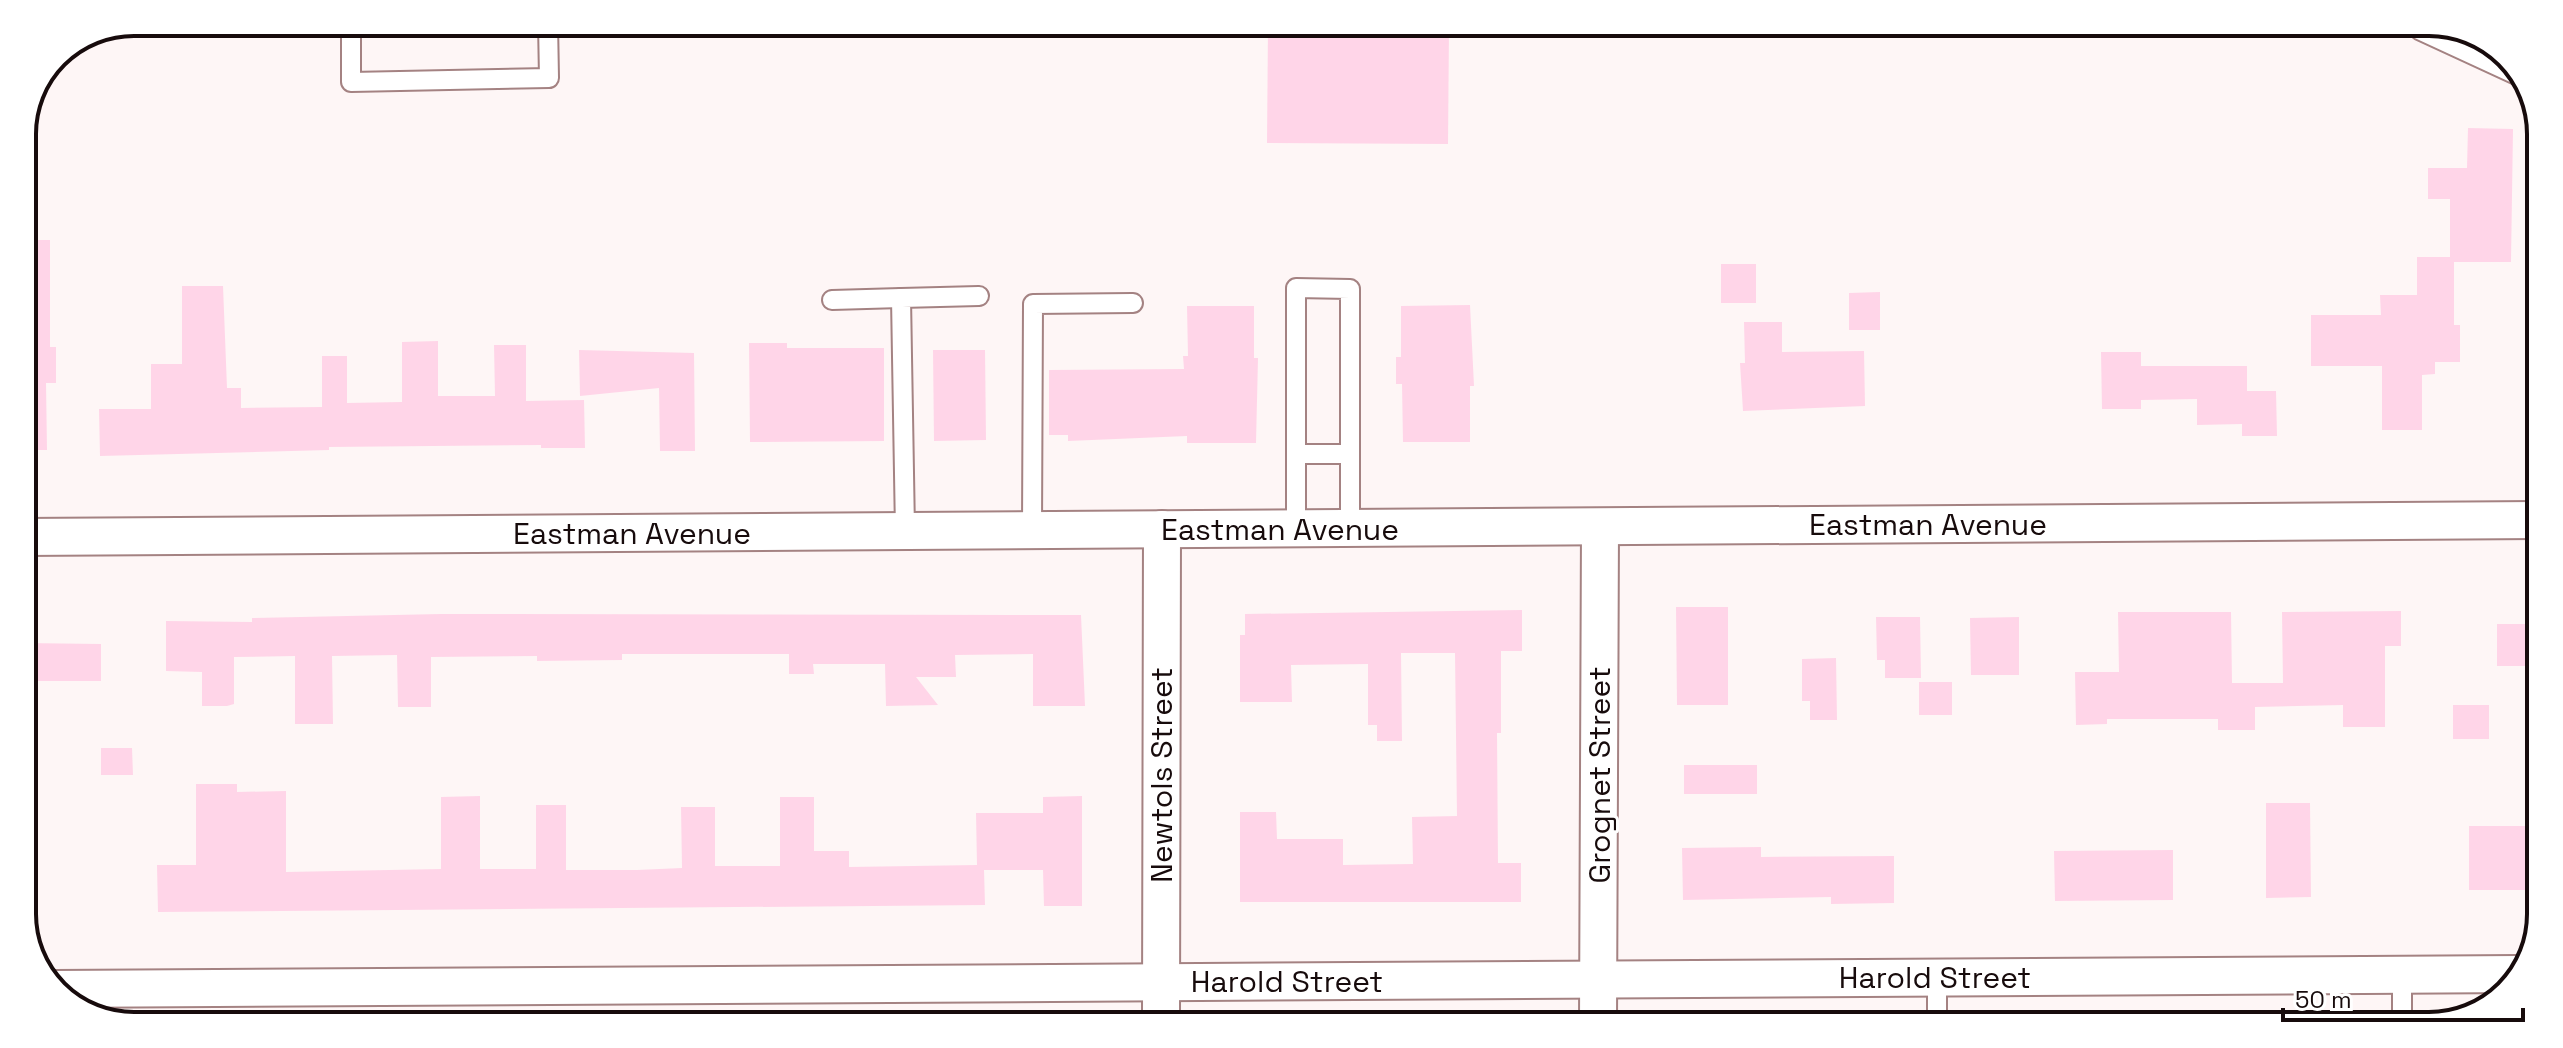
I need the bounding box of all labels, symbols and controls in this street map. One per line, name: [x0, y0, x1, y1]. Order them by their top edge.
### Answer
street label: Eastman Avenue: [1809, 505, 2047, 544]
street label: Eastman Avenue: [1161, 510, 1399, 549]
street label: Eastman Avenue: [513, 514, 751, 553]
street label: Grognet Street: [1580, 666, 1619, 884]
street label: Newtols Street: [1142, 667, 1181, 883]
street label: Harold Street: [1839, 958, 2031, 997]
street label: Harold Street: [1191, 962, 1383, 1001]
scale bar: [2283, 972, 2523, 1022]
text: 50 m: [2295, 984, 2352, 1015]

